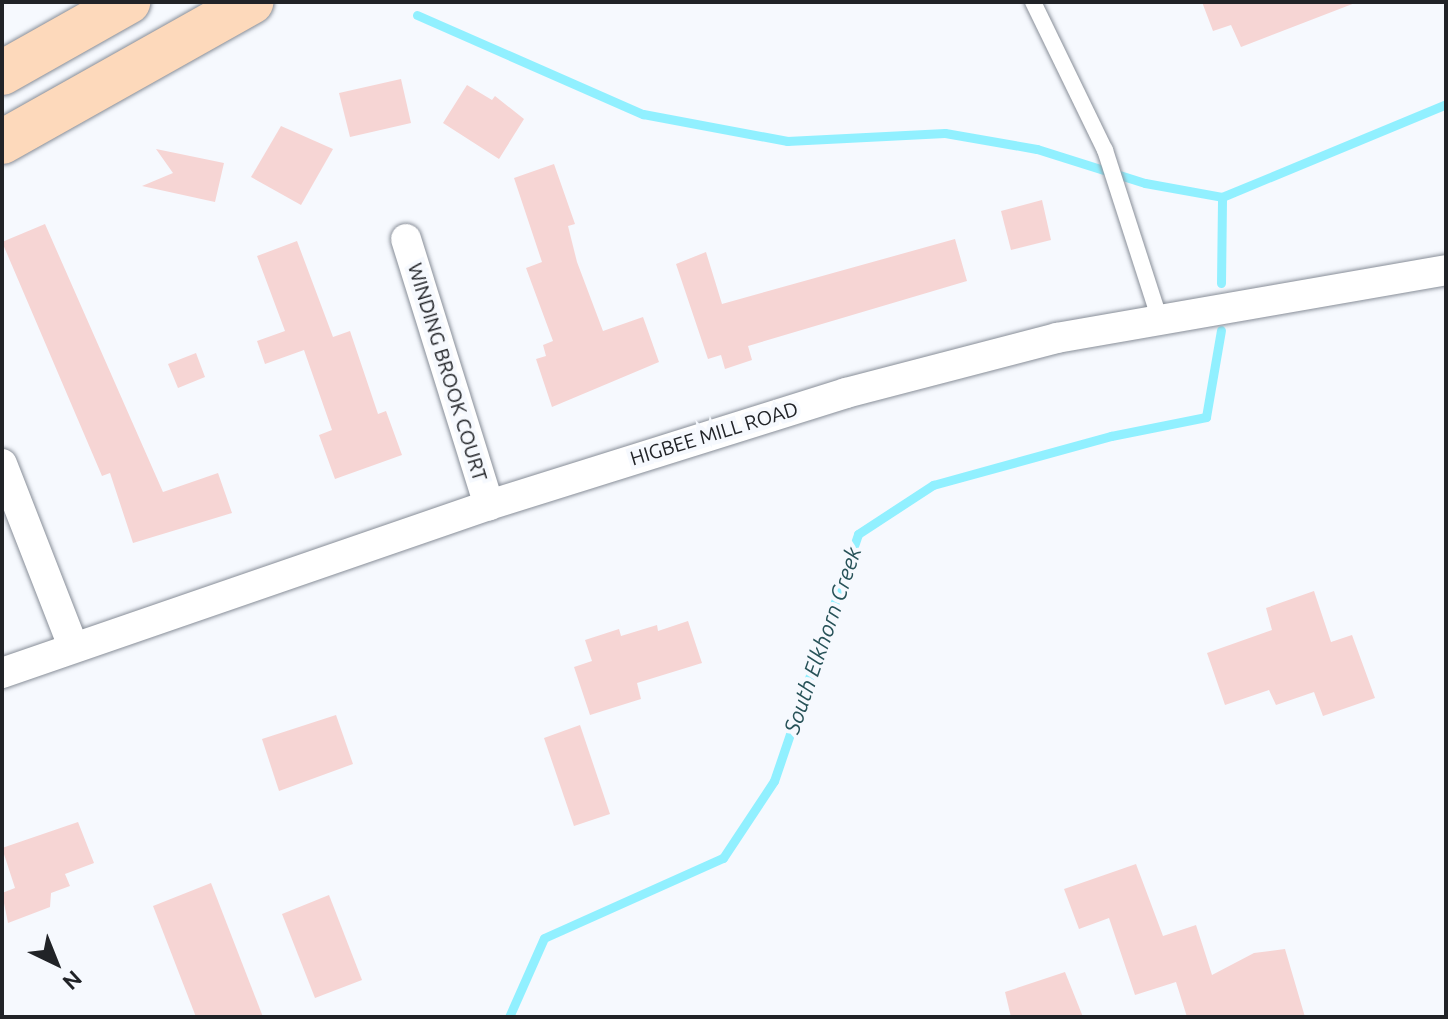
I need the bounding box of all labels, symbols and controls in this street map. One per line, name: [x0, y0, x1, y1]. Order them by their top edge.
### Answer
street label: WINDING BROOK COURT: [403, 260, 493, 484]
street label: HIGBEE MILL ROAD: [627, 396, 801, 470]
water label: South Elkhorn Creek: [778, 543, 866, 737]
north arrow: [16, 923, 96, 1003]
text: N: [58, 966, 87, 996]

